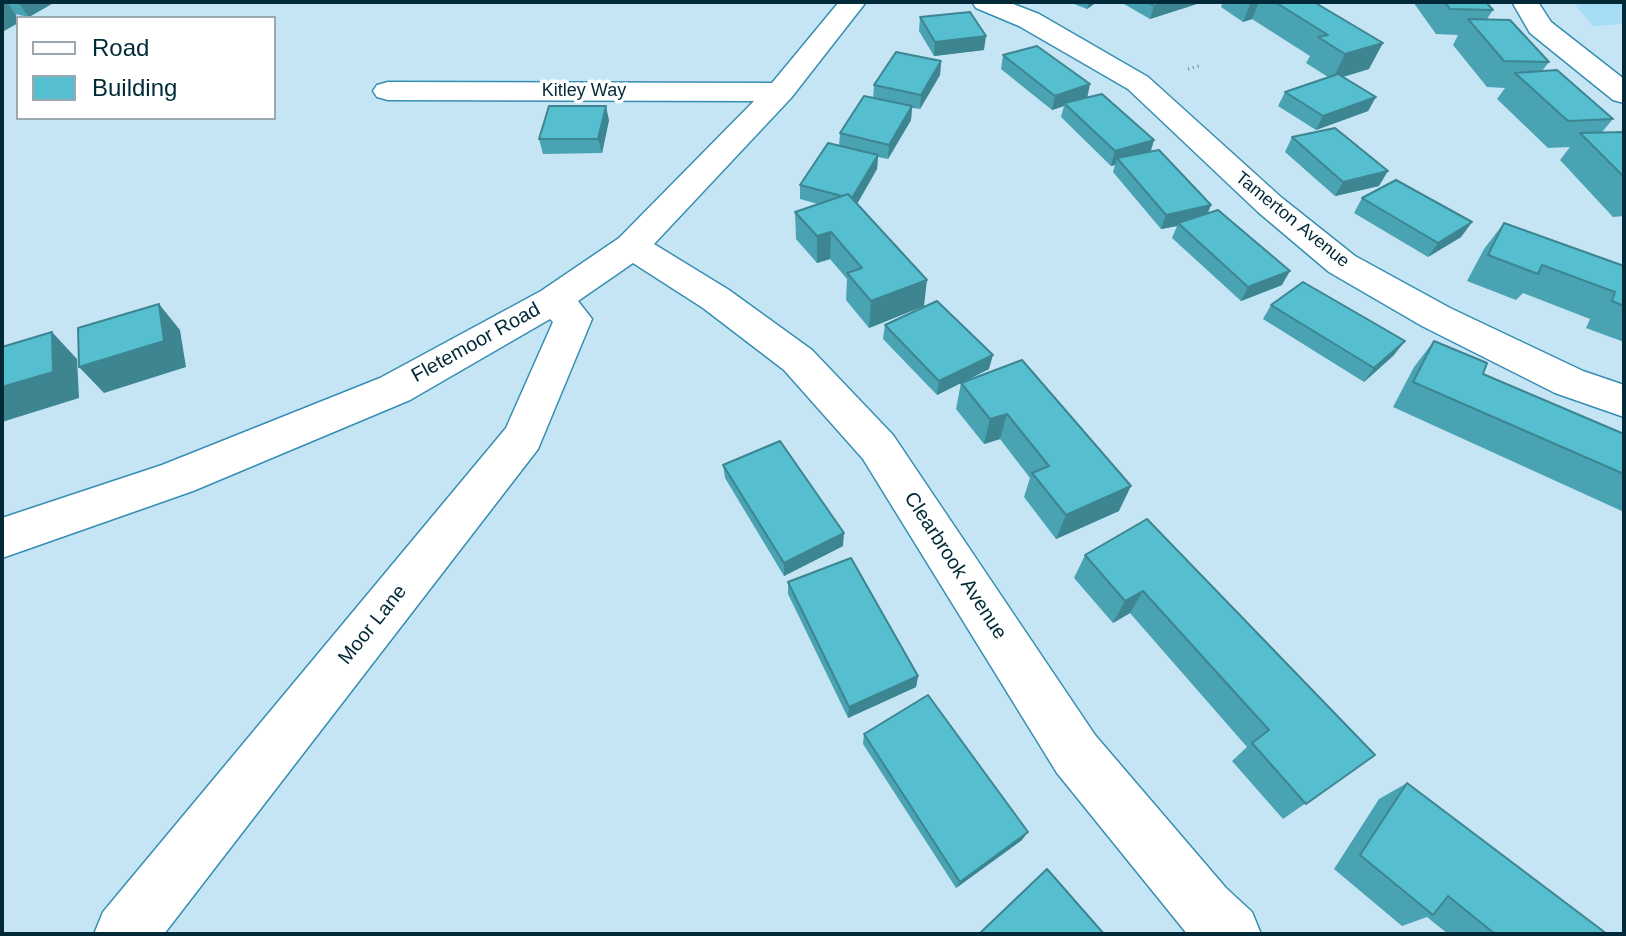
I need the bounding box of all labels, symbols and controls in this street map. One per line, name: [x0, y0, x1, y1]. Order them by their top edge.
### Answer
legend: [16, 16, 276, 120]
text: Road: [92, 34, 149, 61]
text: Building: [92, 74, 177, 101]
street label: Kitley Way: [542, 80, 626, 102]
street label: Tamerton Avenue: [1231, 167, 1353, 273]
street label: Fletemoor Road: [407, 298, 545, 388]
street label: Clearbrook Avenue: [898, 488, 1012, 644]
street label: Moor Lane: [334, 580, 412, 670]

